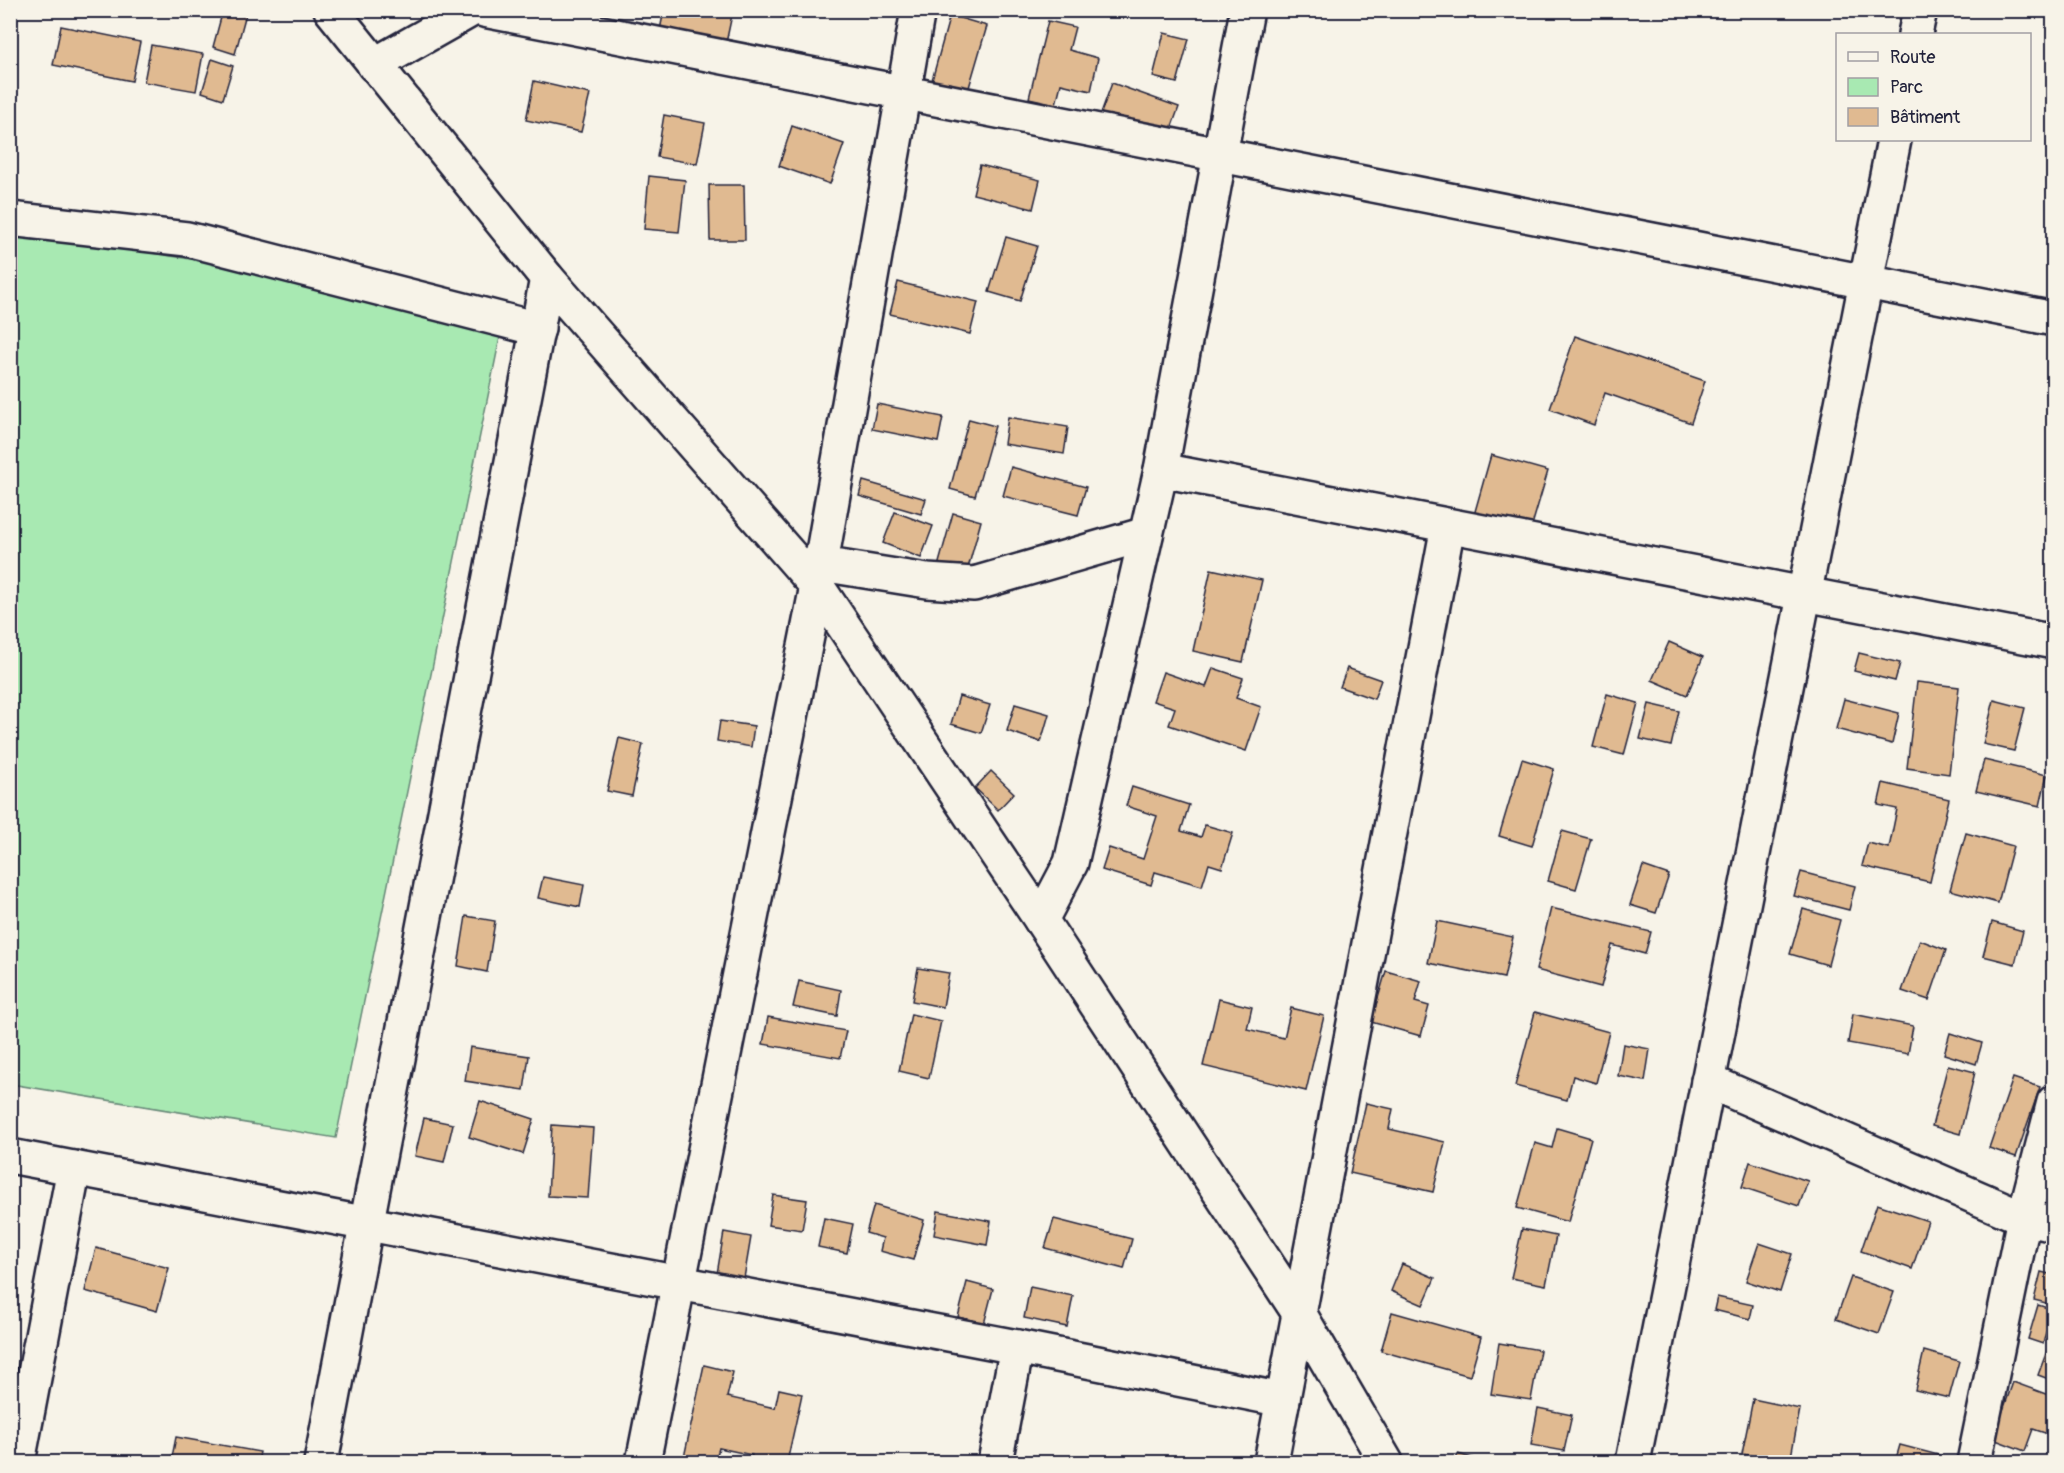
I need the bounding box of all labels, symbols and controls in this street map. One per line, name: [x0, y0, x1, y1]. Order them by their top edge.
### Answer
legend: [1836, 33, 2031, 141]
text: Route: [1890, 46, 1935, 69]
text: Parc: [1890, 76, 1923, 99]
text: Bâtiment: [1890, 106, 1961, 129]

